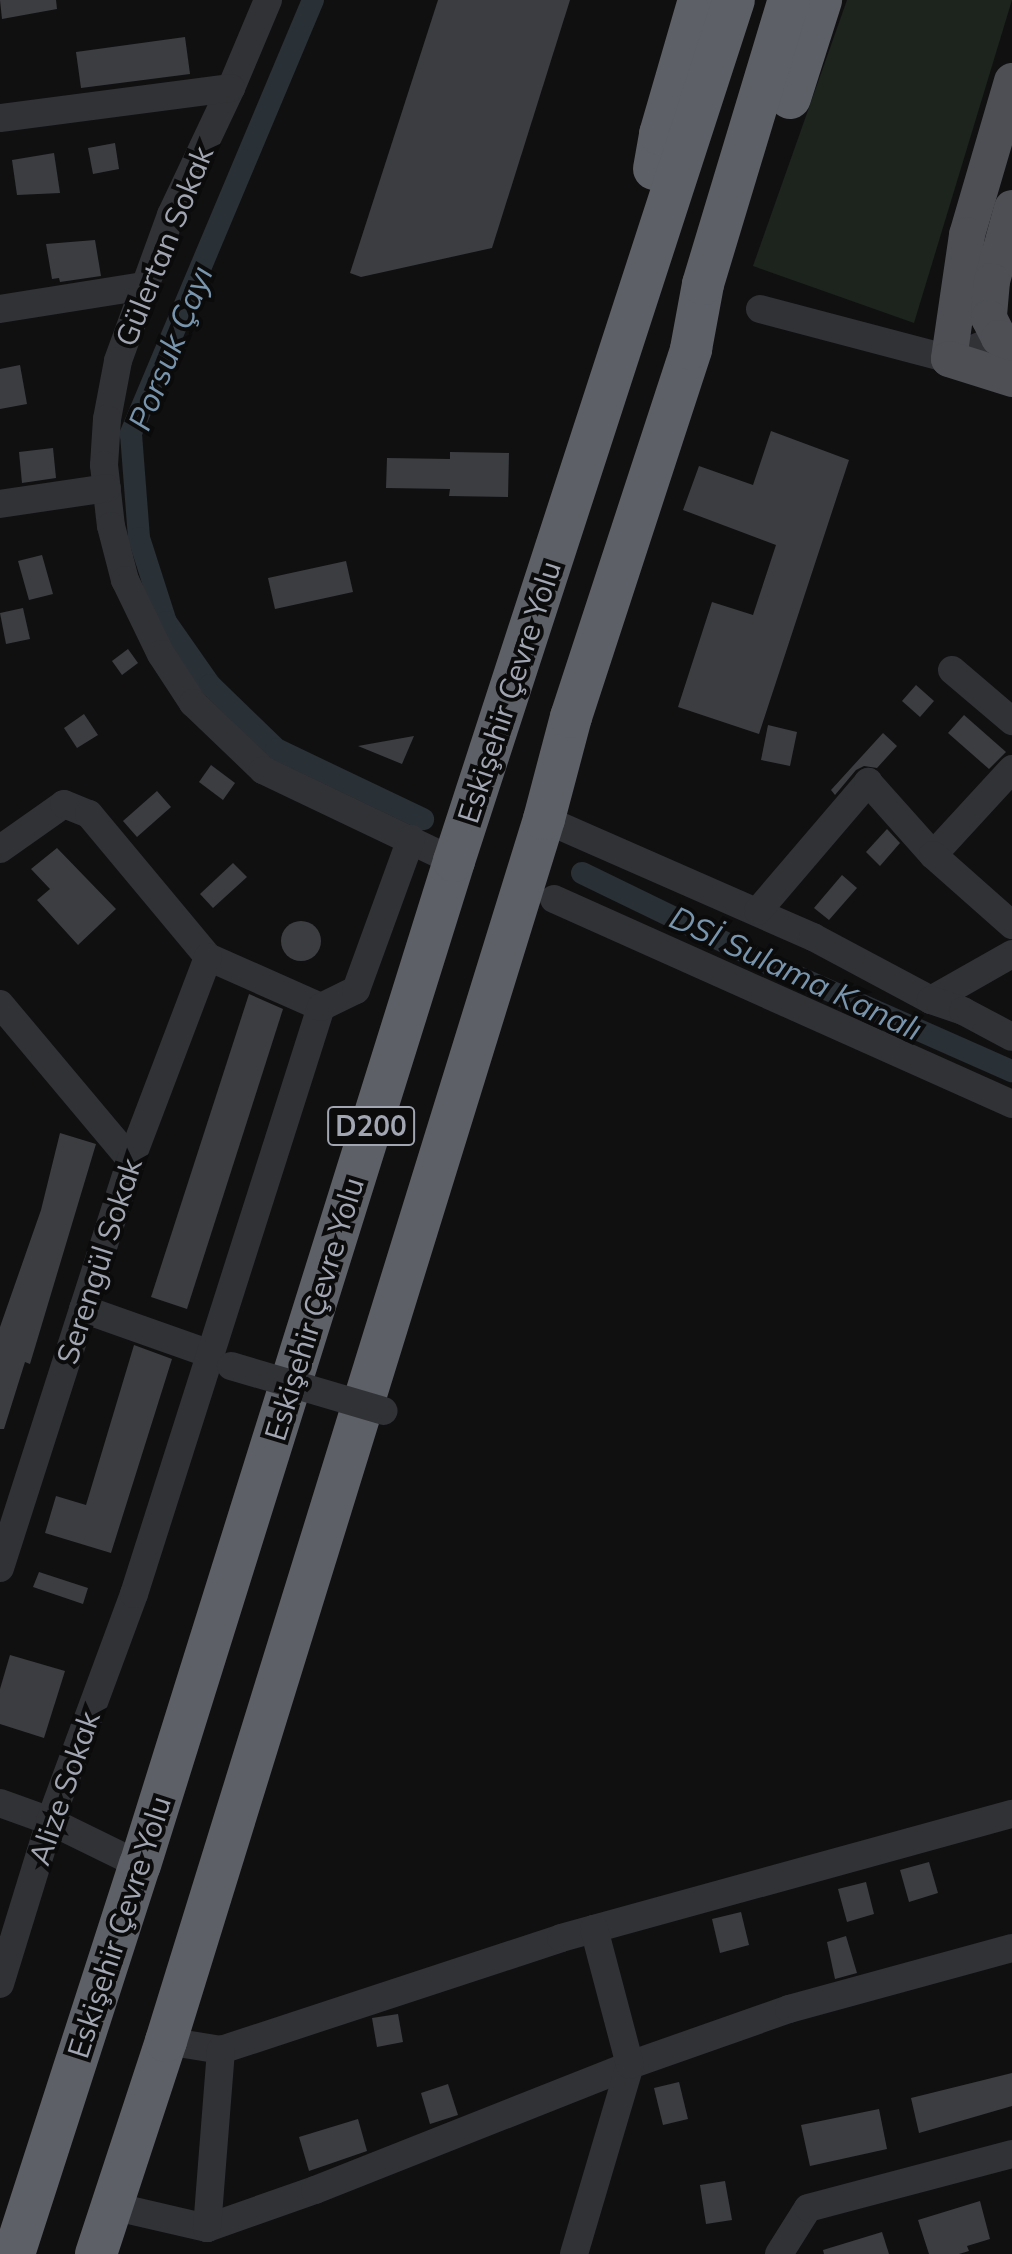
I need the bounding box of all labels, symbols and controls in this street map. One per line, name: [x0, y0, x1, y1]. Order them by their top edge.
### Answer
street label: Gülertan Sokak: [107, 141, 221, 351]
water label: Porsuk Çayı: [120, 260, 220, 436]
street label: Eskişehir Çevre Yolu: [450, 556, 568, 828]
water label: DSİ Sulama Kanalı: [664, 898, 928, 1048]
road number: D200: [327, 1102, 415, 1150]
street label: Serengül Sokak: [49, 1153, 149, 1369]
street label: Eskişehir Çevre Yolu: [257, 1173, 371, 1445]
street label: Alize Sokak: [21, 1706, 107, 1870]
street label: Eskişehir Çevre Yolu: [60, 1791, 178, 2063]

